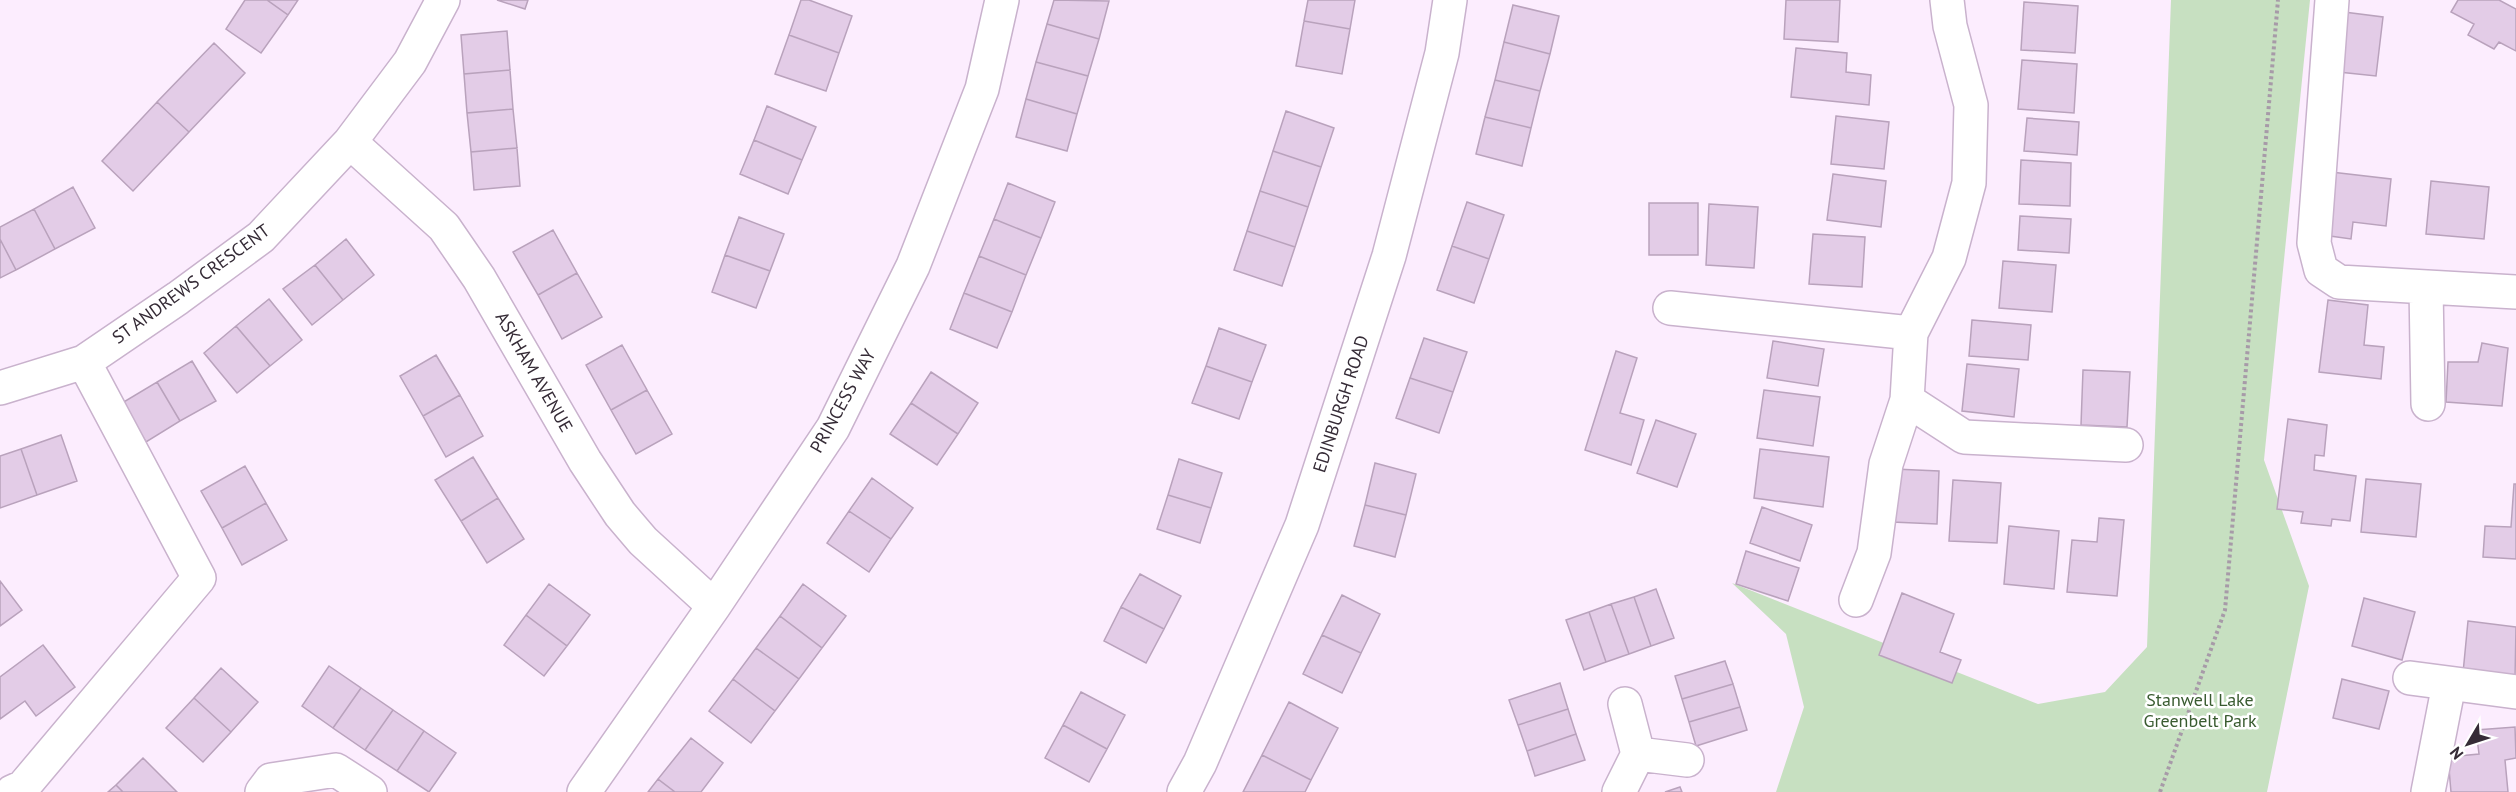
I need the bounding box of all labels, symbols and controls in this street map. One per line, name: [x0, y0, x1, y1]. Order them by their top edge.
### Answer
street label: ST ANDREWS CRESCENT: [107, 219, 274, 349]
street label: ASKHAM AVENUE: [491, 307, 578, 436]
street label: EDINBURGH ROAD: [1308, 332, 1374, 475]
street label: PRINCESS WAY: [805, 345, 881, 457]
park label: Stanwell Lake Greenbelt Park: [2143, 688, 2257, 732]
north arrow: [2438, 714, 2498, 774]
text: N: [2445, 743, 2467, 764]

